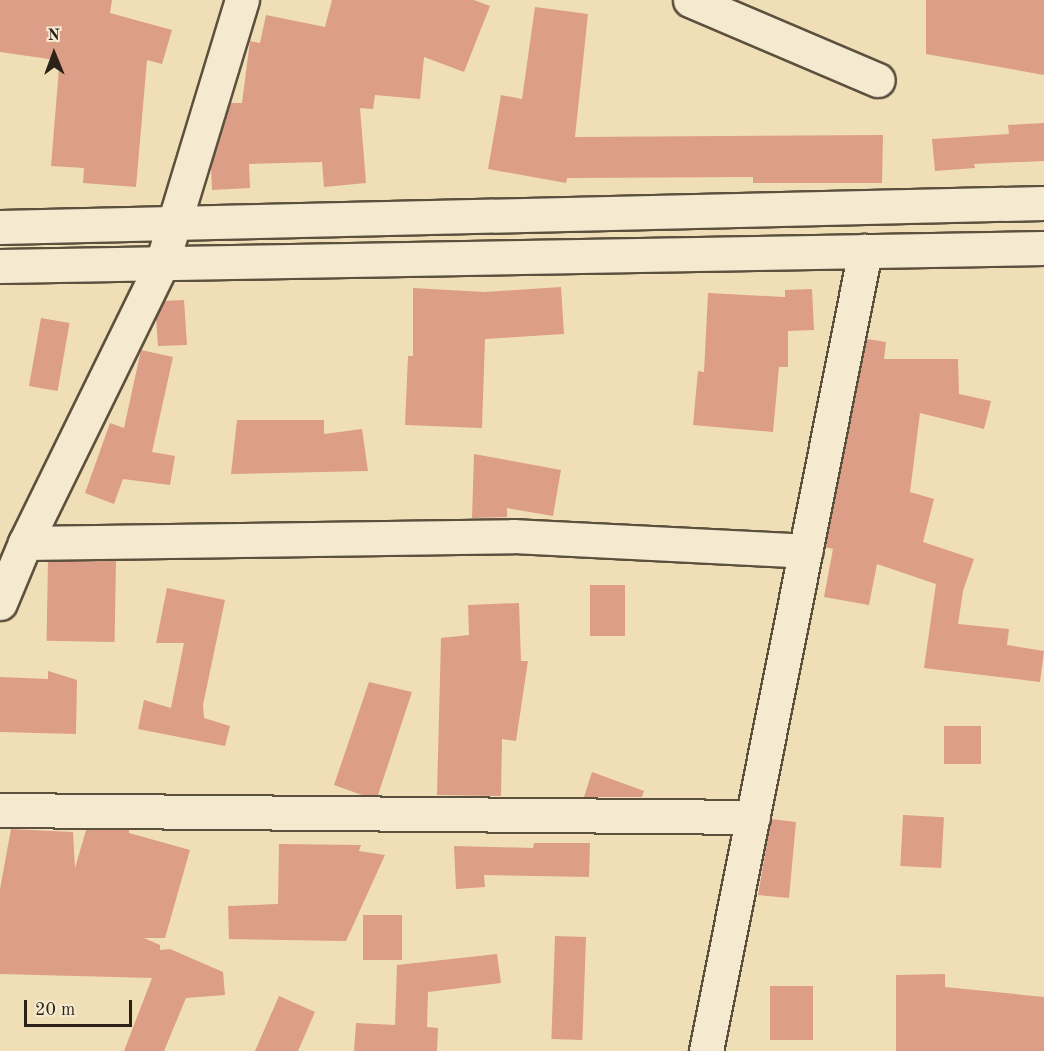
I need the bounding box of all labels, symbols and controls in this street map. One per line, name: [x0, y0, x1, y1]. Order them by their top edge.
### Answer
north arrow: [24, 24, 84, 84]
text: N: [47, 28, 60, 44]
scale bar: [27, 988, 135, 1026]
text: 20 m: [35, 1001, 75, 1019]

